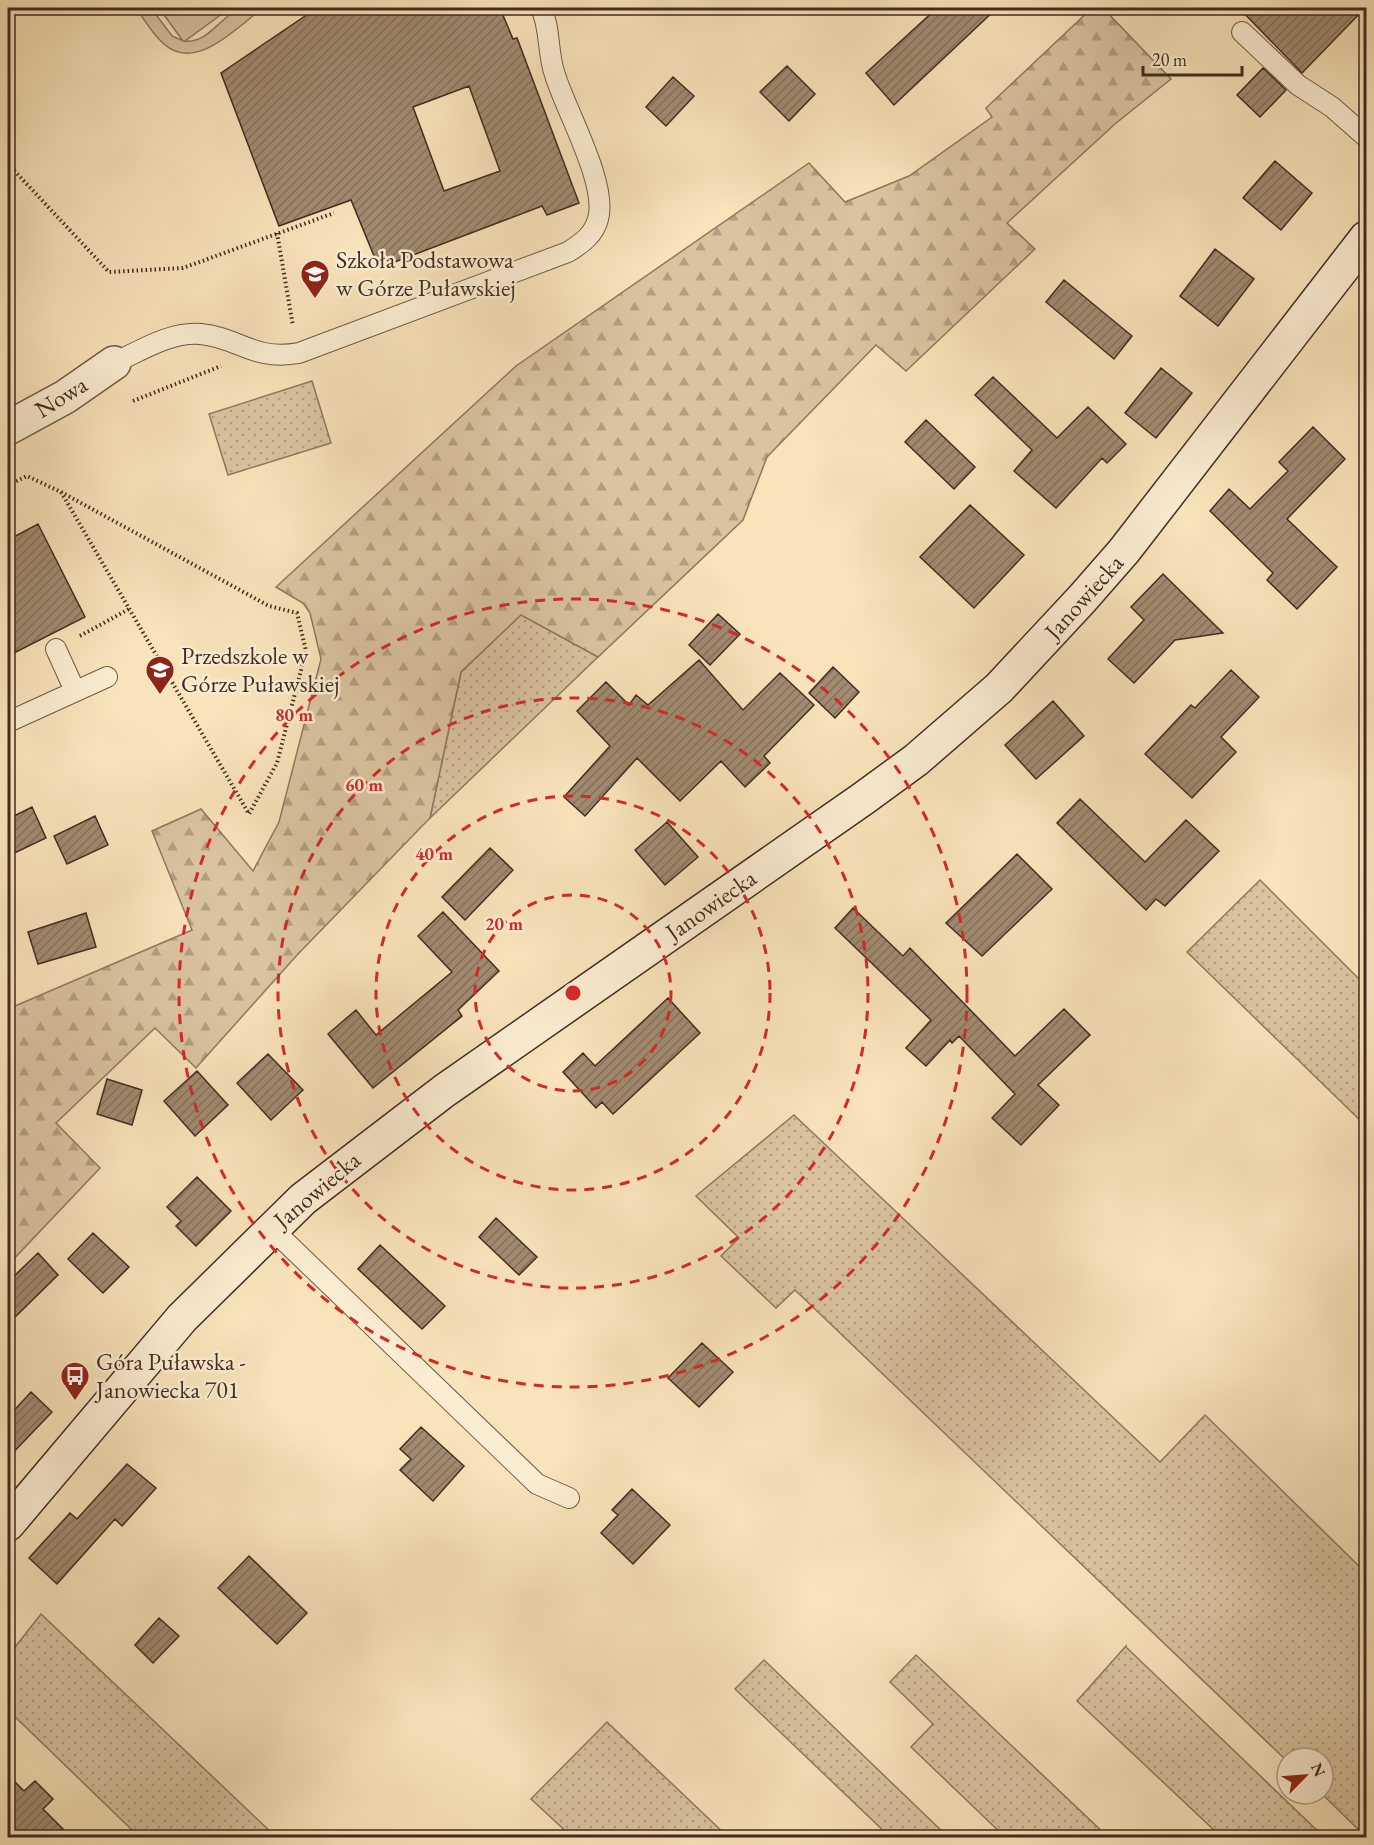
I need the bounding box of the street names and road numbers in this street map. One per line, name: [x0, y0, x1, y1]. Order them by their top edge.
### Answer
street label: Nowa: [29, 368, 93, 425]
street label: Janowiecka: [1036, 547, 1130, 647]
street label: Janowiecka: [658, 862, 763, 948]
street label: Janowiecka: [265, 1144, 367, 1236]

